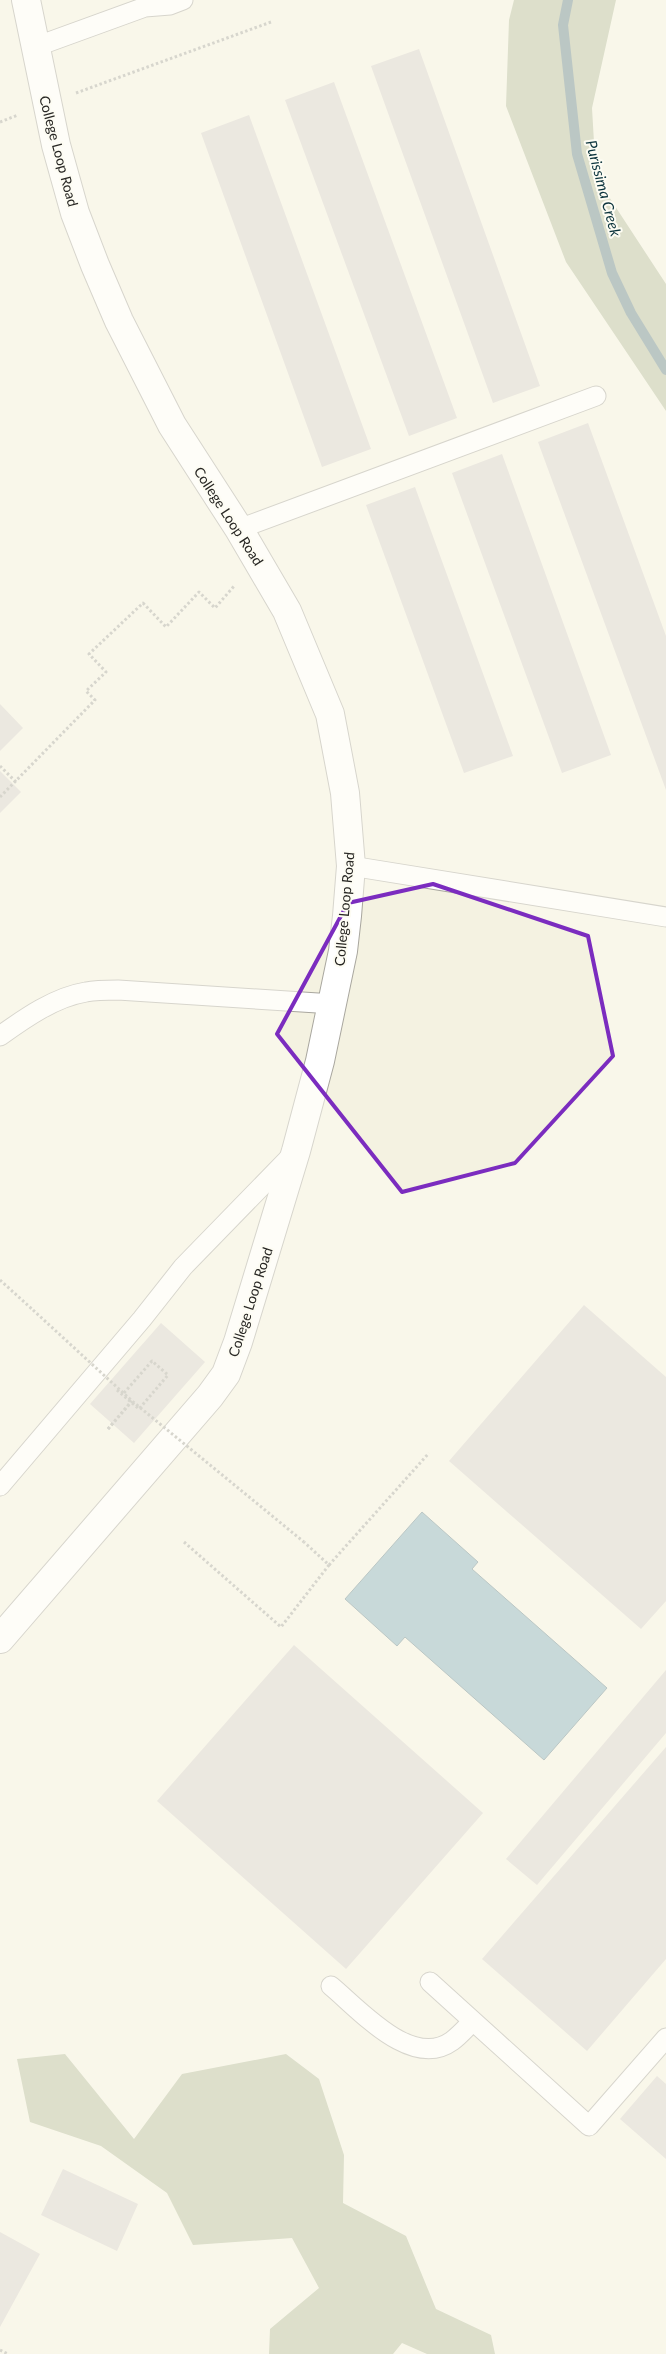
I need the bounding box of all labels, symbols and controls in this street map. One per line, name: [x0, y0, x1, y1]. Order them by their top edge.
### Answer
street label: College Loop Road: [36, 94, 82, 208]
water label: Purissima Creek: [583, 138, 626, 239]
street label: College Loop Road: [191, 463, 267, 569]
street label: College Loop Road: [331, 851, 357, 967]
street label: College Loop Road: [224, 1245, 276, 1359]

